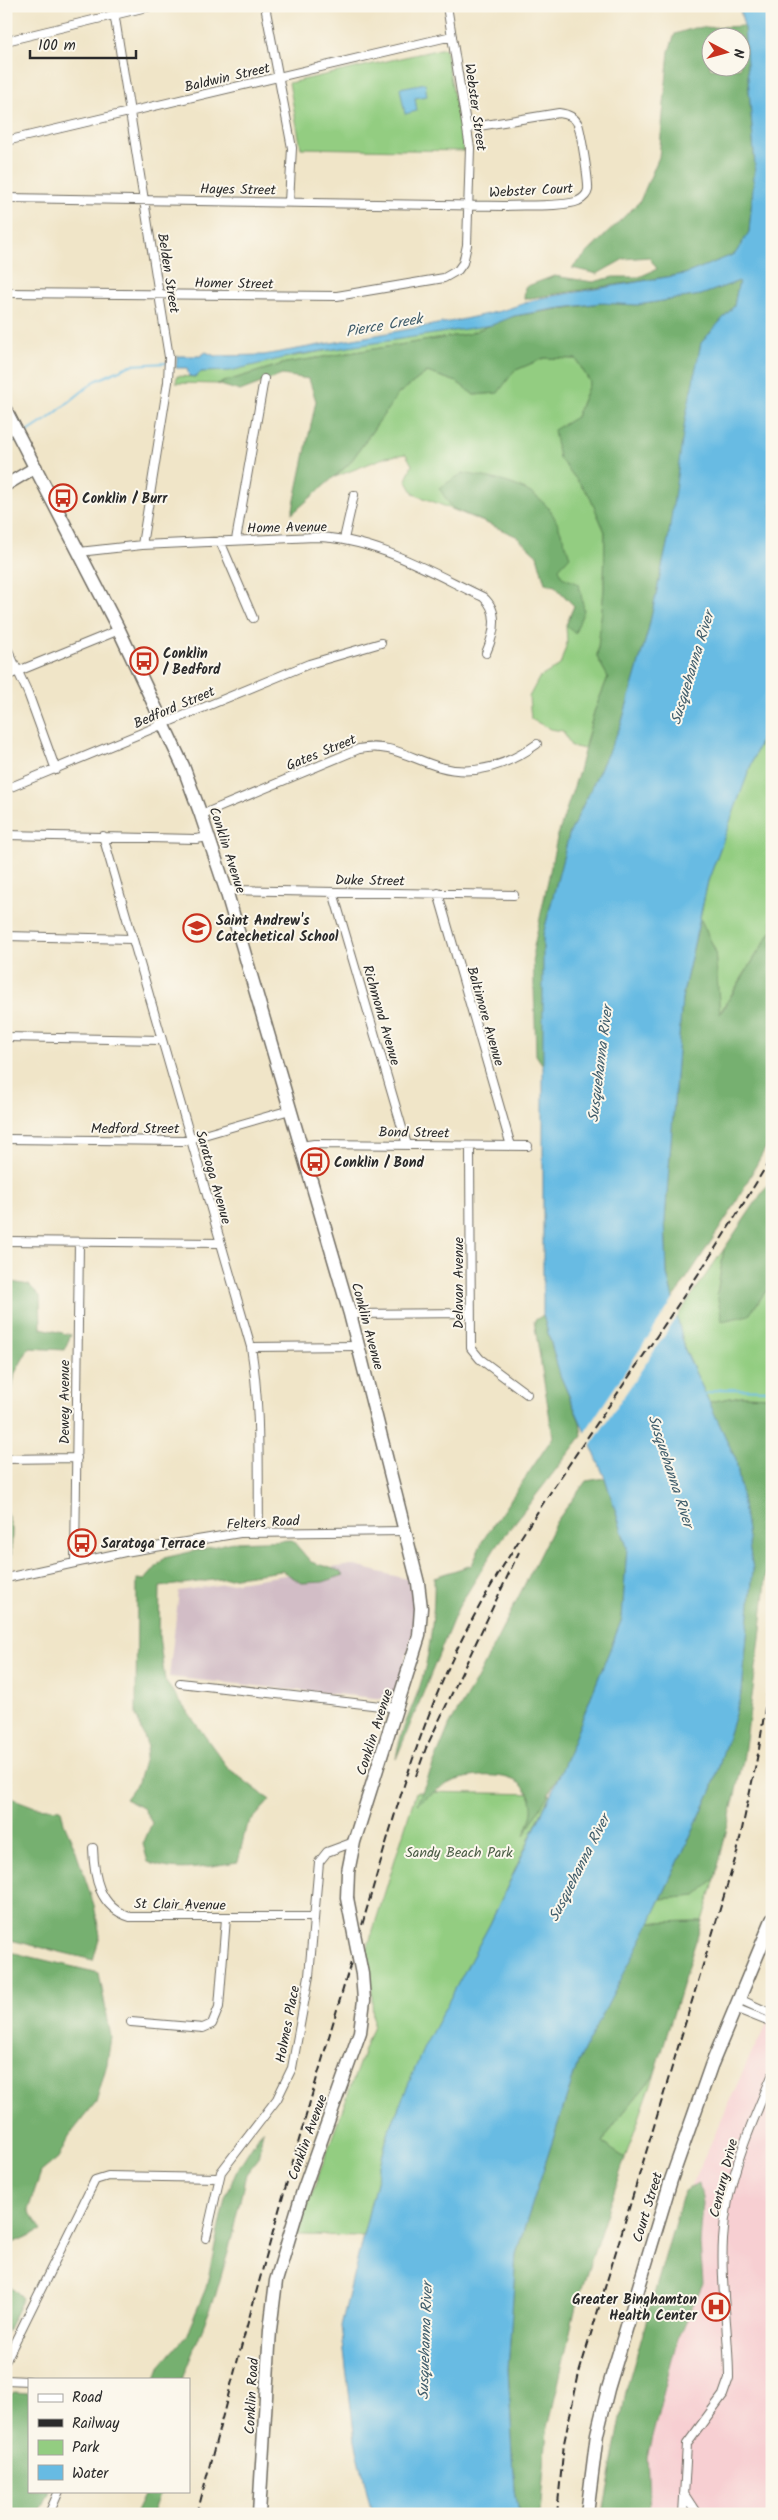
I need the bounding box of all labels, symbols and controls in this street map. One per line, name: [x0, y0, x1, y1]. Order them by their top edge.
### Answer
scale bar: [30, 28, 136, 60]
north arrow: [700, 28, 750, 78]
text: 100 m: [38, 34, 76, 58]
text: N: [727, 48, 749, 59]
street label: Baldwin Street: [182, 57, 273, 99]
street label: Webster Street: [458, 62, 492, 153]
street label: Hayes Street: [200, 178, 277, 202]
street label: Webster Court: [489, 178, 574, 204]
street label: Belden Street: [151, 232, 185, 315]
street label: Homer Street: [194, 272, 274, 296]
water label: Pierce Creek: [344, 307, 426, 345]
bus stop icon: Conklin / Burr: [48, 483, 78, 513]
place label: Conklin / Burr: [82, 488, 168, 510]
street label: Home Avenue: [247, 516, 328, 540]
water label: Susquehanna River: [664, 606, 722, 728]
place label: Conklin / Bedford: [162, 643, 221, 681]
bus stop icon: Conklin / Bedford: [129, 646, 159, 676]
street label: Bedford Street: [130, 681, 219, 735]
street label: Gates Street: [283, 729, 360, 777]
street label: Conklin Avenue: [203, 804, 252, 897]
street label: Duke Street: [335, 869, 406, 893]
place label: Saint Andrew's Catechetical School: [216, 910, 339, 948]
school or university icon: Saint Andrew's Catechetical School: [182, 913, 212, 943]
street label: Richmond Avenue: [356, 962, 406, 1069]
street label: Baltimore Avenue: [460, 964, 510, 1069]
water label: Susquehanna River: [582, 1002, 620, 1124]
street label: Medford Street: [91, 1118, 180, 1140]
street label: Bond Street: [378, 1121, 450, 1145]
street label: Saratoga Avenue: [189, 1128, 237, 1228]
bus stop icon: Conklin / Bond: [300, 1147, 330, 1177]
place label: Conklin / Bond: [334, 1152, 424, 1174]
street label: Delavan Avenue: [448, 1236, 470, 1329]
street label: Conklin Avenue: [345, 1280, 389, 1373]
street label: Dewey Avenue: [54, 1359, 76, 1444]
water label: Susquehanna River: [641, 1412, 700, 1534]
street label: Felters Road: [226, 1510, 301, 1536]
bus stop icon: Saratoga Terrace: [67, 1528, 97, 1558]
place label: Saratoga Terrace: [101, 1533, 206, 1555]
street label: Conklin Avenue: [351, 1686, 400, 1778]
water label: Susquehanna River: [543, 1808, 619, 1926]
park label: Sandy Beach Park: [405, 1842, 513, 1864]
street label: St Clair Avenue: [134, 1893, 227, 1917]
street label: Holmes Place: [270, 1983, 306, 2065]
street label: Conklin Avenue: [282, 2091, 334, 2183]
street label: Century Drive: [704, 2136, 745, 2220]
street label: Court Street: [627, 2169, 669, 2245]
water label: Susquehanna River: [412, 2279, 440, 2400]
place label: Greater Binghamton Health Center: [572, 2289, 698, 2327]
hospital icon: Greater Binghamton Health Center: [701, 2292, 731, 2322]
street label: Conklin Road: [239, 2356, 265, 2435]
legend: [28, 2378, 190, 2492]
text: Road: [72, 2386, 103, 2410]
text: Railway: [72, 2412, 120, 2436]
text: Park: [72, 2436, 100, 2460]
text: Water: [72, 2462, 109, 2486]

